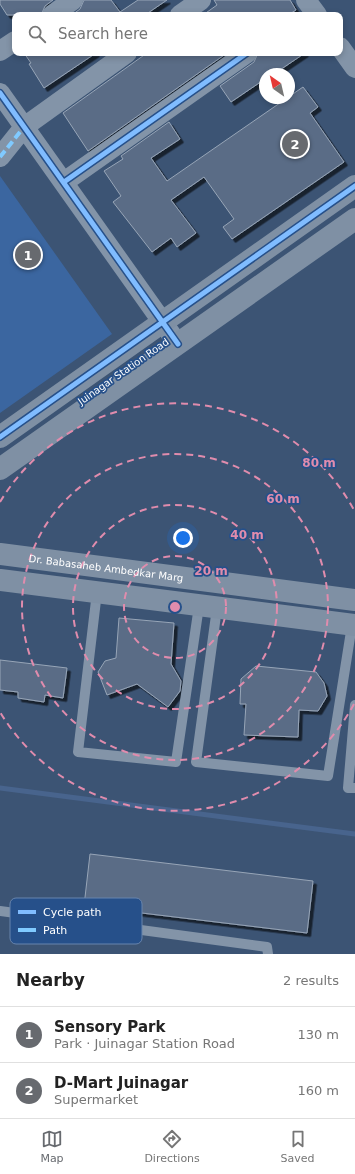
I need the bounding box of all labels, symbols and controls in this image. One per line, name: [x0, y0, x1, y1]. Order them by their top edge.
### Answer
search box: [12, 12, 343, 56]
icon: search: [26, 23, 48, 45]
text: Search here: [58, 25, 148, 43]
north arrow: [259, 68, 295, 104]
pin: 2: [282, 129, 308, 159]
pin: 1: [15, 240, 41, 270]
street label: Juinagar Station Road: [75, 336, 171, 407]
text: 80 m: [302, 456, 336, 470]
text: 60 m: [266, 492, 300, 506]
your location: [173, 528, 193, 548]
text: 40 m: [230, 528, 264, 542]
street label: Dr. Babasaheb Ambedkar Marg: [28, 553, 184, 584]
text: 20 m: [194, 564, 228, 578]
centre of rings: [168, 600, 182, 614]
legend: [10, 898, 142, 944]
text: Cycle path: [43, 906, 102, 919]
text: Path: [43, 924, 67, 937]
text: Nearby: [16, 970, 85, 990]
text: 2 results: [283, 973, 339, 988]
text: Sensory Park: [54, 1018, 165, 1036]
text: 1: [24, 1027, 34, 1042]
text: 130 m: [297, 1027, 339, 1042]
text: Park · Juinagar Station Road: [54, 1036, 235, 1051]
text: D-Mart Juinagar: [54, 1074, 188, 1092]
text: 2: [24, 1083, 34, 1098]
text: 160 m: [297, 1083, 339, 1098]
text: Supermarket: [54, 1092, 138, 1107]
tab: Map: [40, 1128, 64, 1165]
tab: Directions: [144, 1128, 200, 1165]
tab: Saved: [281, 1128, 315, 1165]

